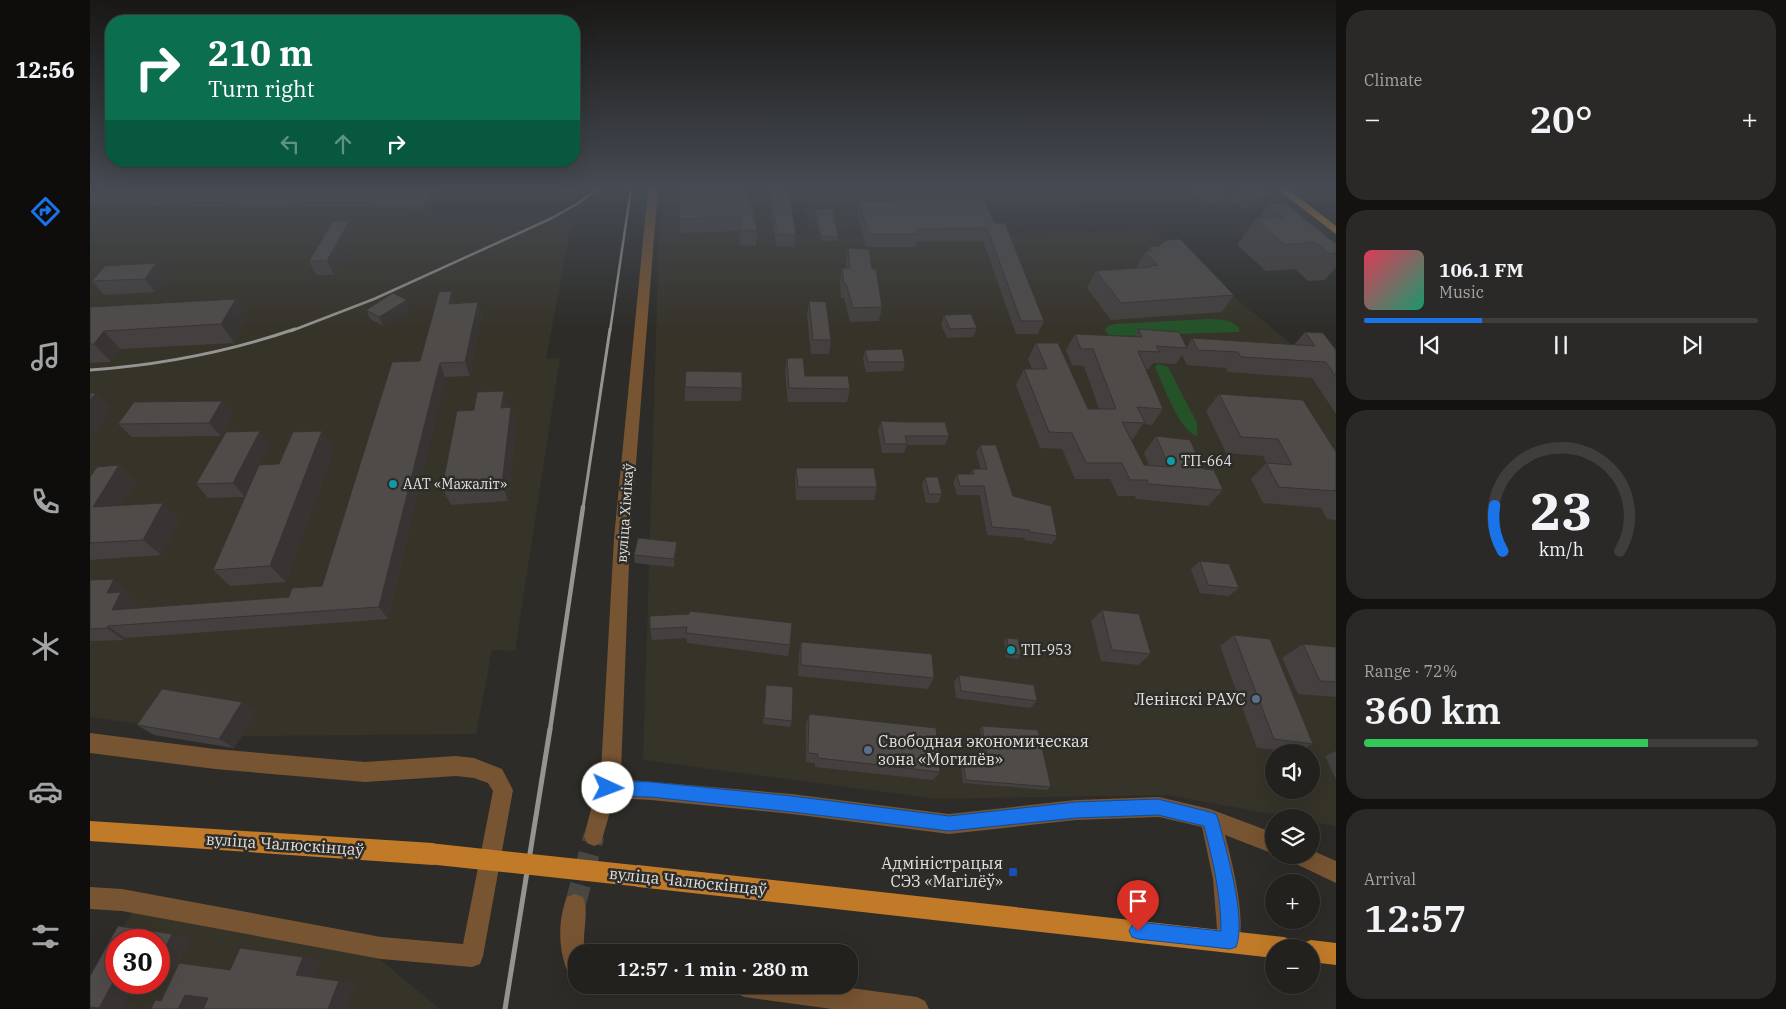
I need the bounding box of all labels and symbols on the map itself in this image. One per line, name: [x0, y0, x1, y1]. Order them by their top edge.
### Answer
place label: ТП-664: [1181, 452, 1232, 470]
marker: ТП-664: [1165, 455, 1177, 467]
street label: вуліца Хімікаў: [613, 462, 637, 563]
place label: ААТ «Мажаліт»: [403, 475, 507, 493]
marker: ААТ «Мажаліт»: [387, 478, 399, 490]
place label: ТП-953: [1021, 641, 1072, 659]
marker: ТП-953: [1005, 644, 1017, 656]
place label: Ленінскі РАУС: [1134, 689, 1246, 709]
marker: Ленінскі РАУС: [1250, 693, 1262, 705]
place label: Свободная экономическая зона «Могилёв»: [878, 731, 1089, 769]
marker: Свободная экономическая зона «Могилёв»: [862, 744, 874, 756]
position arrow: [581, 761, 633, 813]
street label: вуліца Чалюскінцаў: [205, 828, 365, 860]
place label: Адміністрацыя СЭЗ «Магілёў»: [881, 853, 1003, 891]
street label: вуліца Чалюскінцаў: [608, 863, 768, 899]
marker: Адміністрацыя СЭЗ «Магілёў»: [1007, 866, 1019, 878]
pin: [1117, 880, 1159, 931]
speed limit sign: 30: [105, 929, 170, 994]

